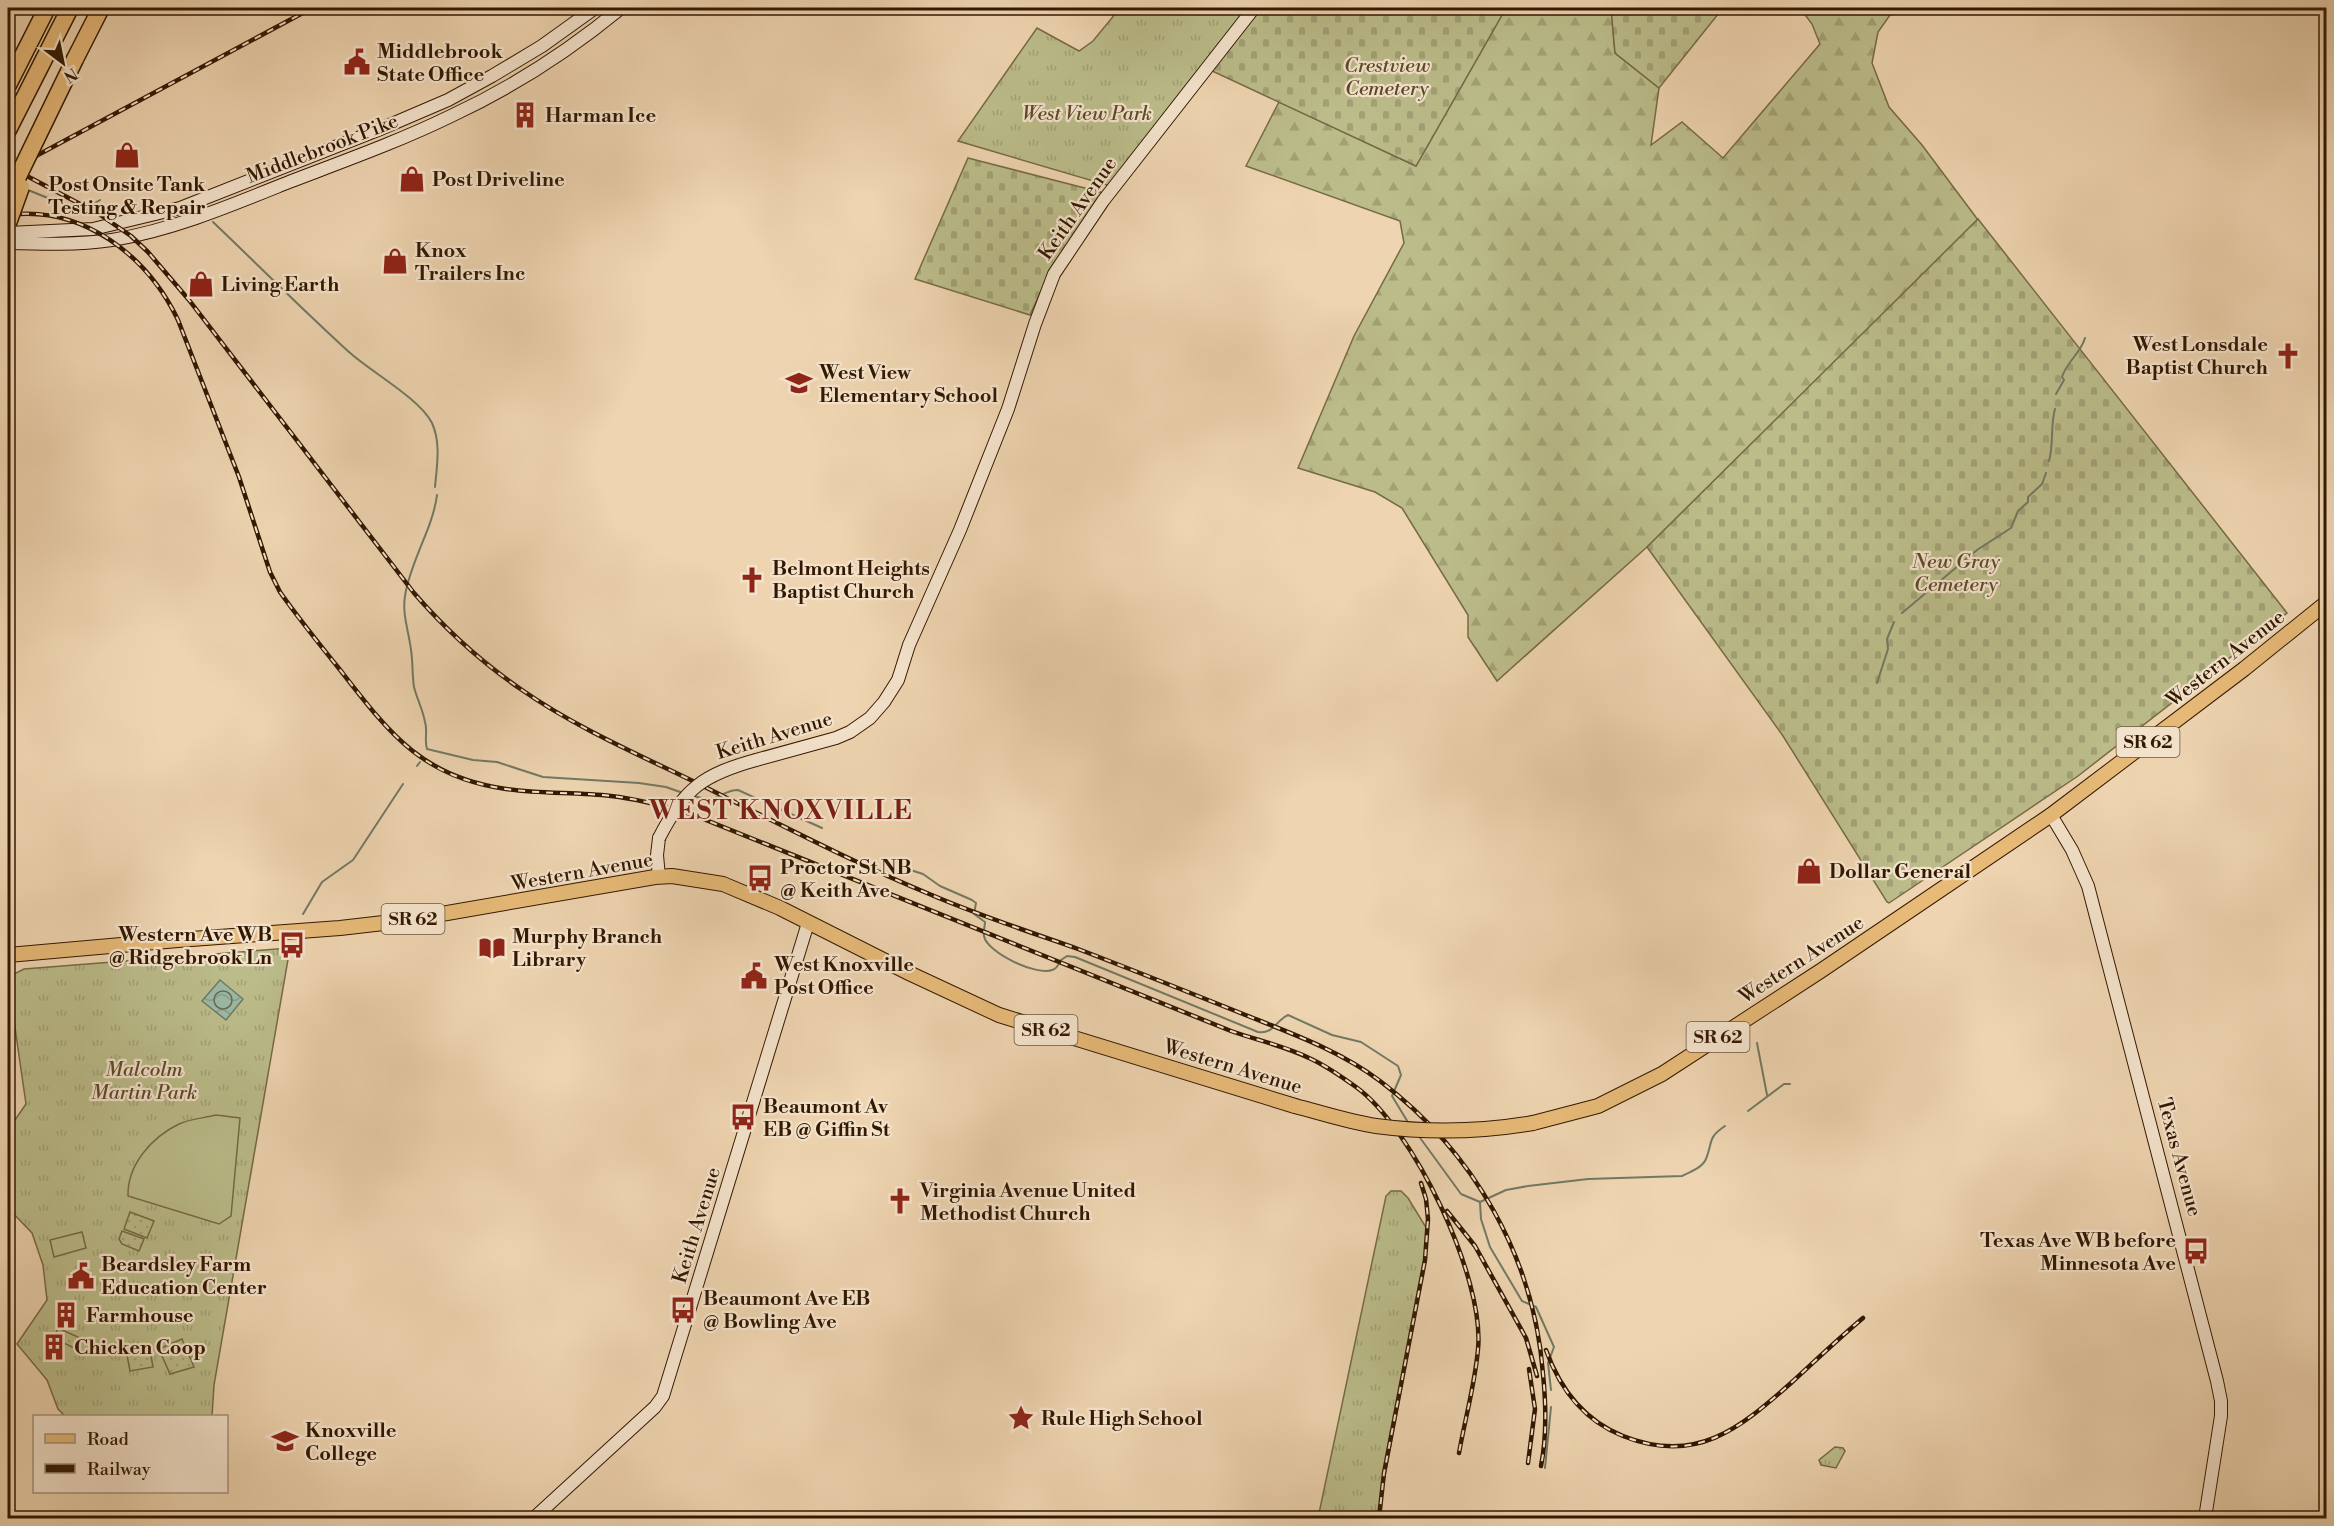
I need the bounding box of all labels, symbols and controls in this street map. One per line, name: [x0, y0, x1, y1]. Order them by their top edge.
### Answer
north arrow: [33, 33, 93, 93]
place label: Middlebrook State Office: [377, 40, 504, 88]
public building icon: Middlebrook State Office: [342, 47, 372, 77]
park label: Crestview Cemetery: [1344, 54, 1430, 102]
text: N: [59, 63, 81, 87]
building icon: Harman Ice: [510, 100, 540, 130]
park label: West View Park: [1022, 102, 1152, 127]
place label: Harman Ice: [545, 104, 656, 129]
street label: Middlebrook Pike: [243, 109, 402, 190]
shop icon: Post Onsite Tank Testing & Repair: [112, 140, 142, 170]
street label: Keith Avenue: [1034, 152, 1123, 265]
shop icon: Post Driveline: [397, 164, 427, 194]
place label: Post Driveline: [432, 168, 565, 193]
place label: Post Onsite Tank Testing & Repair: [48, 173, 206, 221]
place label: Knox Trailers Inc: [415, 239, 525, 287]
shop icon: Knox Trailers Inc: [380, 246, 410, 276]
shop icon: Living Earth: [186, 269, 216, 299]
place label: Living Earth: [221, 273, 340, 298]
place label: West Lonsdale Baptist Church: [2126, 333, 2269, 381]
church icon: West Lonsdale Baptist Church: [2273, 341, 2303, 371]
place label: West View Elementary School: [818, 361, 998, 409]
school or university icon: West View Elementary School: [784, 368, 814, 398]
park label: New Gray Cemetery: [1911, 550, 2001, 598]
place label: Belmont Heights Baptist Church: [772, 557, 930, 605]
church icon: Belmont Heights Baptist Church: [737, 565, 767, 595]
street label: Western Avenue: [2161, 605, 2290, 714]
street label: Keith Avenue: [713, 707, 836, 766]
road number: SR 62: [2116, 727, 2180, 757]
district label: WEST KNOXVILLE: [648, 795, 913, 827]
street label: Western Avenue: [508, 848, 655, 897]
place label: Proctor St NB @ Keith Ave: [780, 856, 912, 904]
shop icon: Dollar General: [1794, 856, 1824, 886]
place label: Dollar General: [1829, 860, 1971, 885]
bus stop icon: Proctor St NB @ Keith Ave: [745, 863, 775, 893]
road number: SR 62: [382, 904, 444, 934]
street label: Western Avenue: [1734, 911, 1869, 1010]
place label: Western Ave WB @ Ridgebrook Ln: [109, 923, 273, 971]
place label: Murphy Branch Library: [512, 925, 663, 973]
bus stop icon: Western Ave WB @ Ridgebrook Ln: [277, 930, 307, 960]
library icon: Murphy Branch Library: [477, 933, 507, 963]
place label: West Knoxville Post Office: [773, 953, 914, 1001]
public building icon: West Knoxville Post Office: [739, 961, 769, 991]
road number: SR 62: [1014, 1015, 1078, 1045]
road number: SR 62: [1686, 1022, 1750, 1052]
street label: Western Avenue: [1159, 1034, 1305, 1100]
park label: Malcolm Martin Park: [91, 1058, 197, 1106]
place label: Beaumont Av EB @ Giffin St: [763, 1095, 891, 1143]
street label: Texas Avenue: [2151, 1095, 2206, 1219]
bus stop icon: Beaumont Av EB @ Giffin St: [728, 1102, 758, 1132]
street label: Keith Avenue: [668, 1164, 727, 1287]
place label: Virginia Avenue United Methodist Church: [919, 1179, 1137, 1227]
church icon: Virginia Avenue United Methodist Church: [885, 1186, 915, 1216]
place label: Texas Ave WB before Minnesota Ave: [1980, 1229, 2176, 1277]
bus stop icon: Texas Ave WB before Minnesota Ave: [2181, 1236, 2211, 1266]
place label: Beardsley Farm Education Center: [101, 1253, 267, 1301]
public building icon: Beardsley Farm Education Center: [66, 1261, 96, 1291]
place label: Beaumont Ave EB @ Bowling Ave: [703, 1287, 870, 1335]
bus stop icon: Beaumont Ave EB @ Bowling Ave: [668, 1295, 698, 1325]
building icon: Farmhouse: [51, 1300, 81, 1330]
place label: Farmhouse: [86, 1304, 194, 1329]
building icon: Chicken Coop: [39, 1332, 69, 1362]
place label: Chicken Coop: [74, 1336, 206, 1361]
place icon: Rule High School: [1006, 1403, 1036, 1433]
place label: Rule High School: [1041, 1407, 1203, 1432]
legend: [33, 1415, 228, 1493]
place label: Knoxville College: [305, 1419, 397, 1467]
school or university icon: Knoxville College: [270, 1426, 300, 1456]
text: Road: [87, 1428, 130, 1451]
text: Railway: [87, 1458, 151, 1481]

